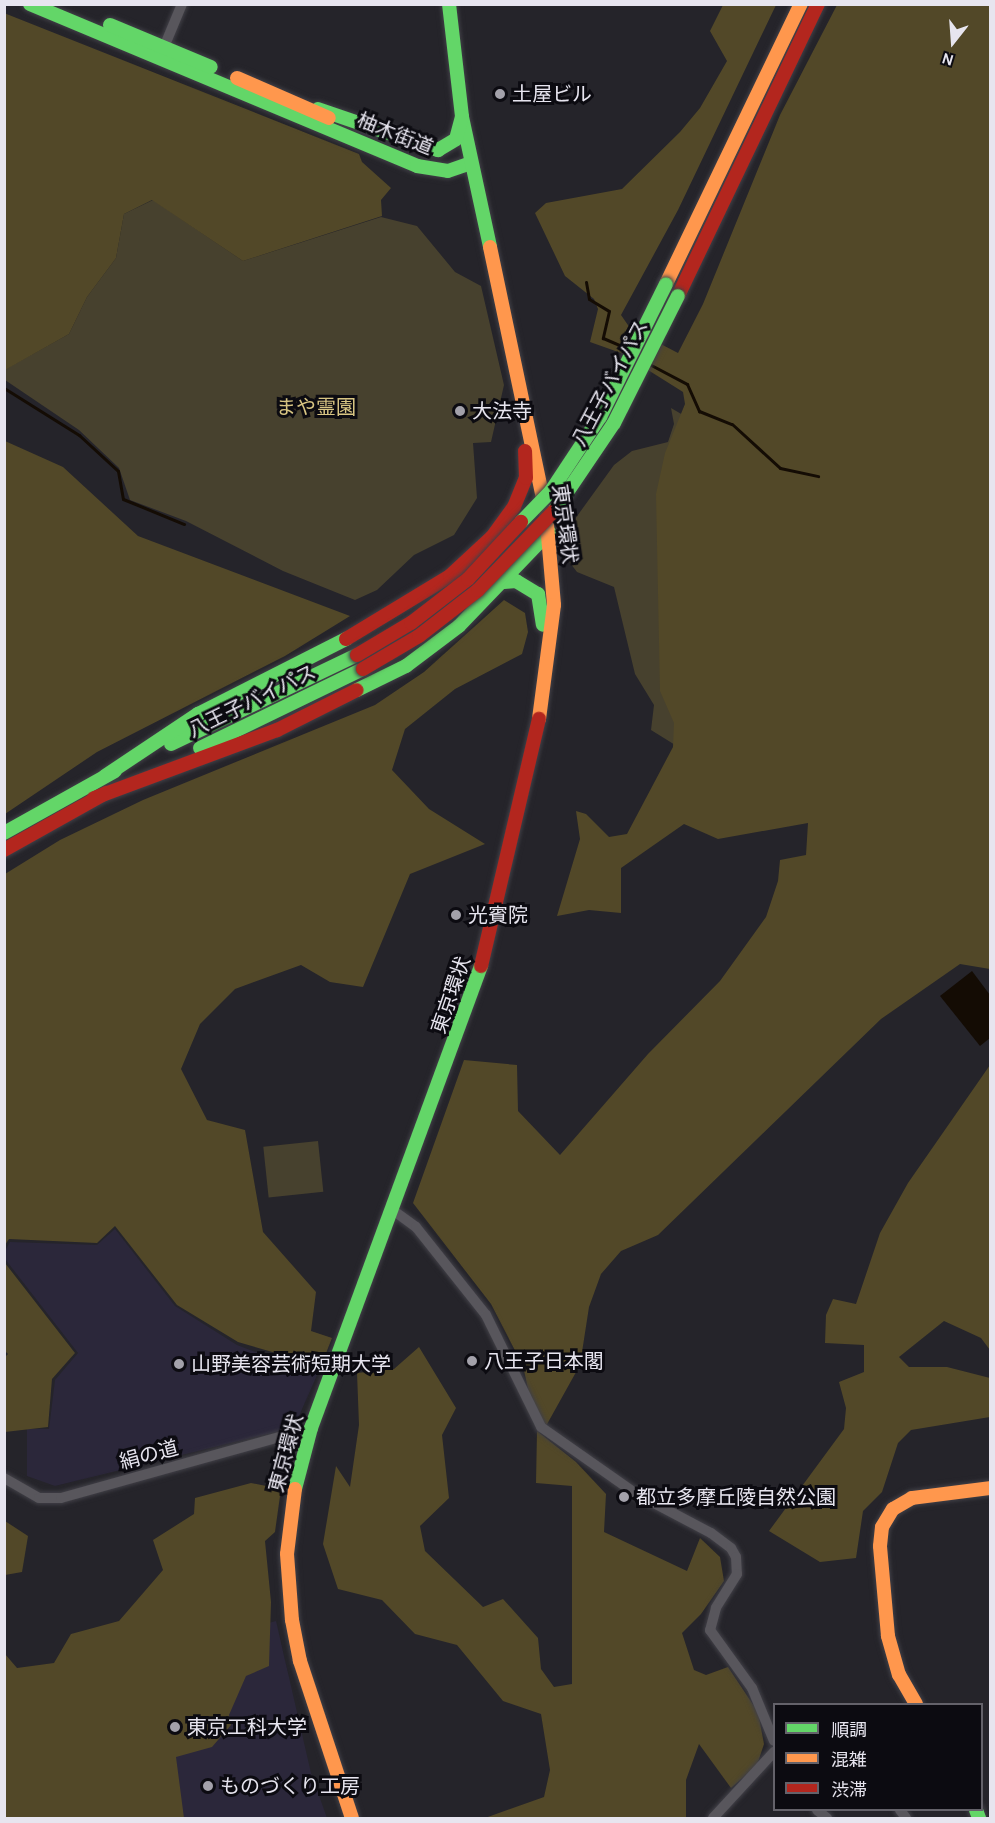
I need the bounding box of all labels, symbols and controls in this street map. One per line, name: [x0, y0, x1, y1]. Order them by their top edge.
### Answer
north arrow: [923, 12, 983, 72]
text: N: [939, 49, 956, 70]
place label: 土屋ビル: [512, 82, 592, 106]
marker: 土屋ビル: [493, 87, 507, 101]
street label: 柚木街道: [353, 108, 437, 160]
street label: 八王子バイパス: [567, 316, 653, 450]
park label: まや霊園: [276, 395, 356, 419]
place label: 大法寺: [472, 399, 532, 423]
marker: 大法寺: [453, 404, 467, 418]
street label: 東京環状: [548, 483, 582, 565]
street label: 八王子バイパス: [184, 660, 320, 742]
place label: 光賓院: [468, 903, 528, 927]
marker: 光賓院: [449, 908, 463, 922]
street label: 東京環状: [427, 953, 475, 1037]
place label: 八王子日本閣: [484, 1349, 604, 1373]
place label: 山野美容芸術短期大学: [191, 1352, 391, 1376]
marker: 八王子日本閣: [465, 1354, 479, 1368]
marker: 山野美容芸術短期大学: [172, 1357, 186, 1371]
street label: 東京環状: [264, 1411, 308, 1495]
street label: 絹の道: [117, 1436, 181, 1474]
place label: 都立多摩丘陵自然公園: [636, 1485, 836, 1509]
marker: 都立多摩丘陵自然公園: [617, 1490, 631, 1504]
legend: [773, 1703, 983, 1811]
place label: 東京工科大学: [187, 1715, 307, 1739]
text: 順調: [831, 1719, 867, 1741]
marker: 東京工科大学: [168, 1720, 182, 1734]
text: 混雑: [831, 1749, 867, 1771]
place label: ものづくり工房: [220, 1774, 360, 1798]
marker: ものづくり工房: [201, 1779, 215, 1793]
text: 渋滞: [831, 1779, 867, 1801]

